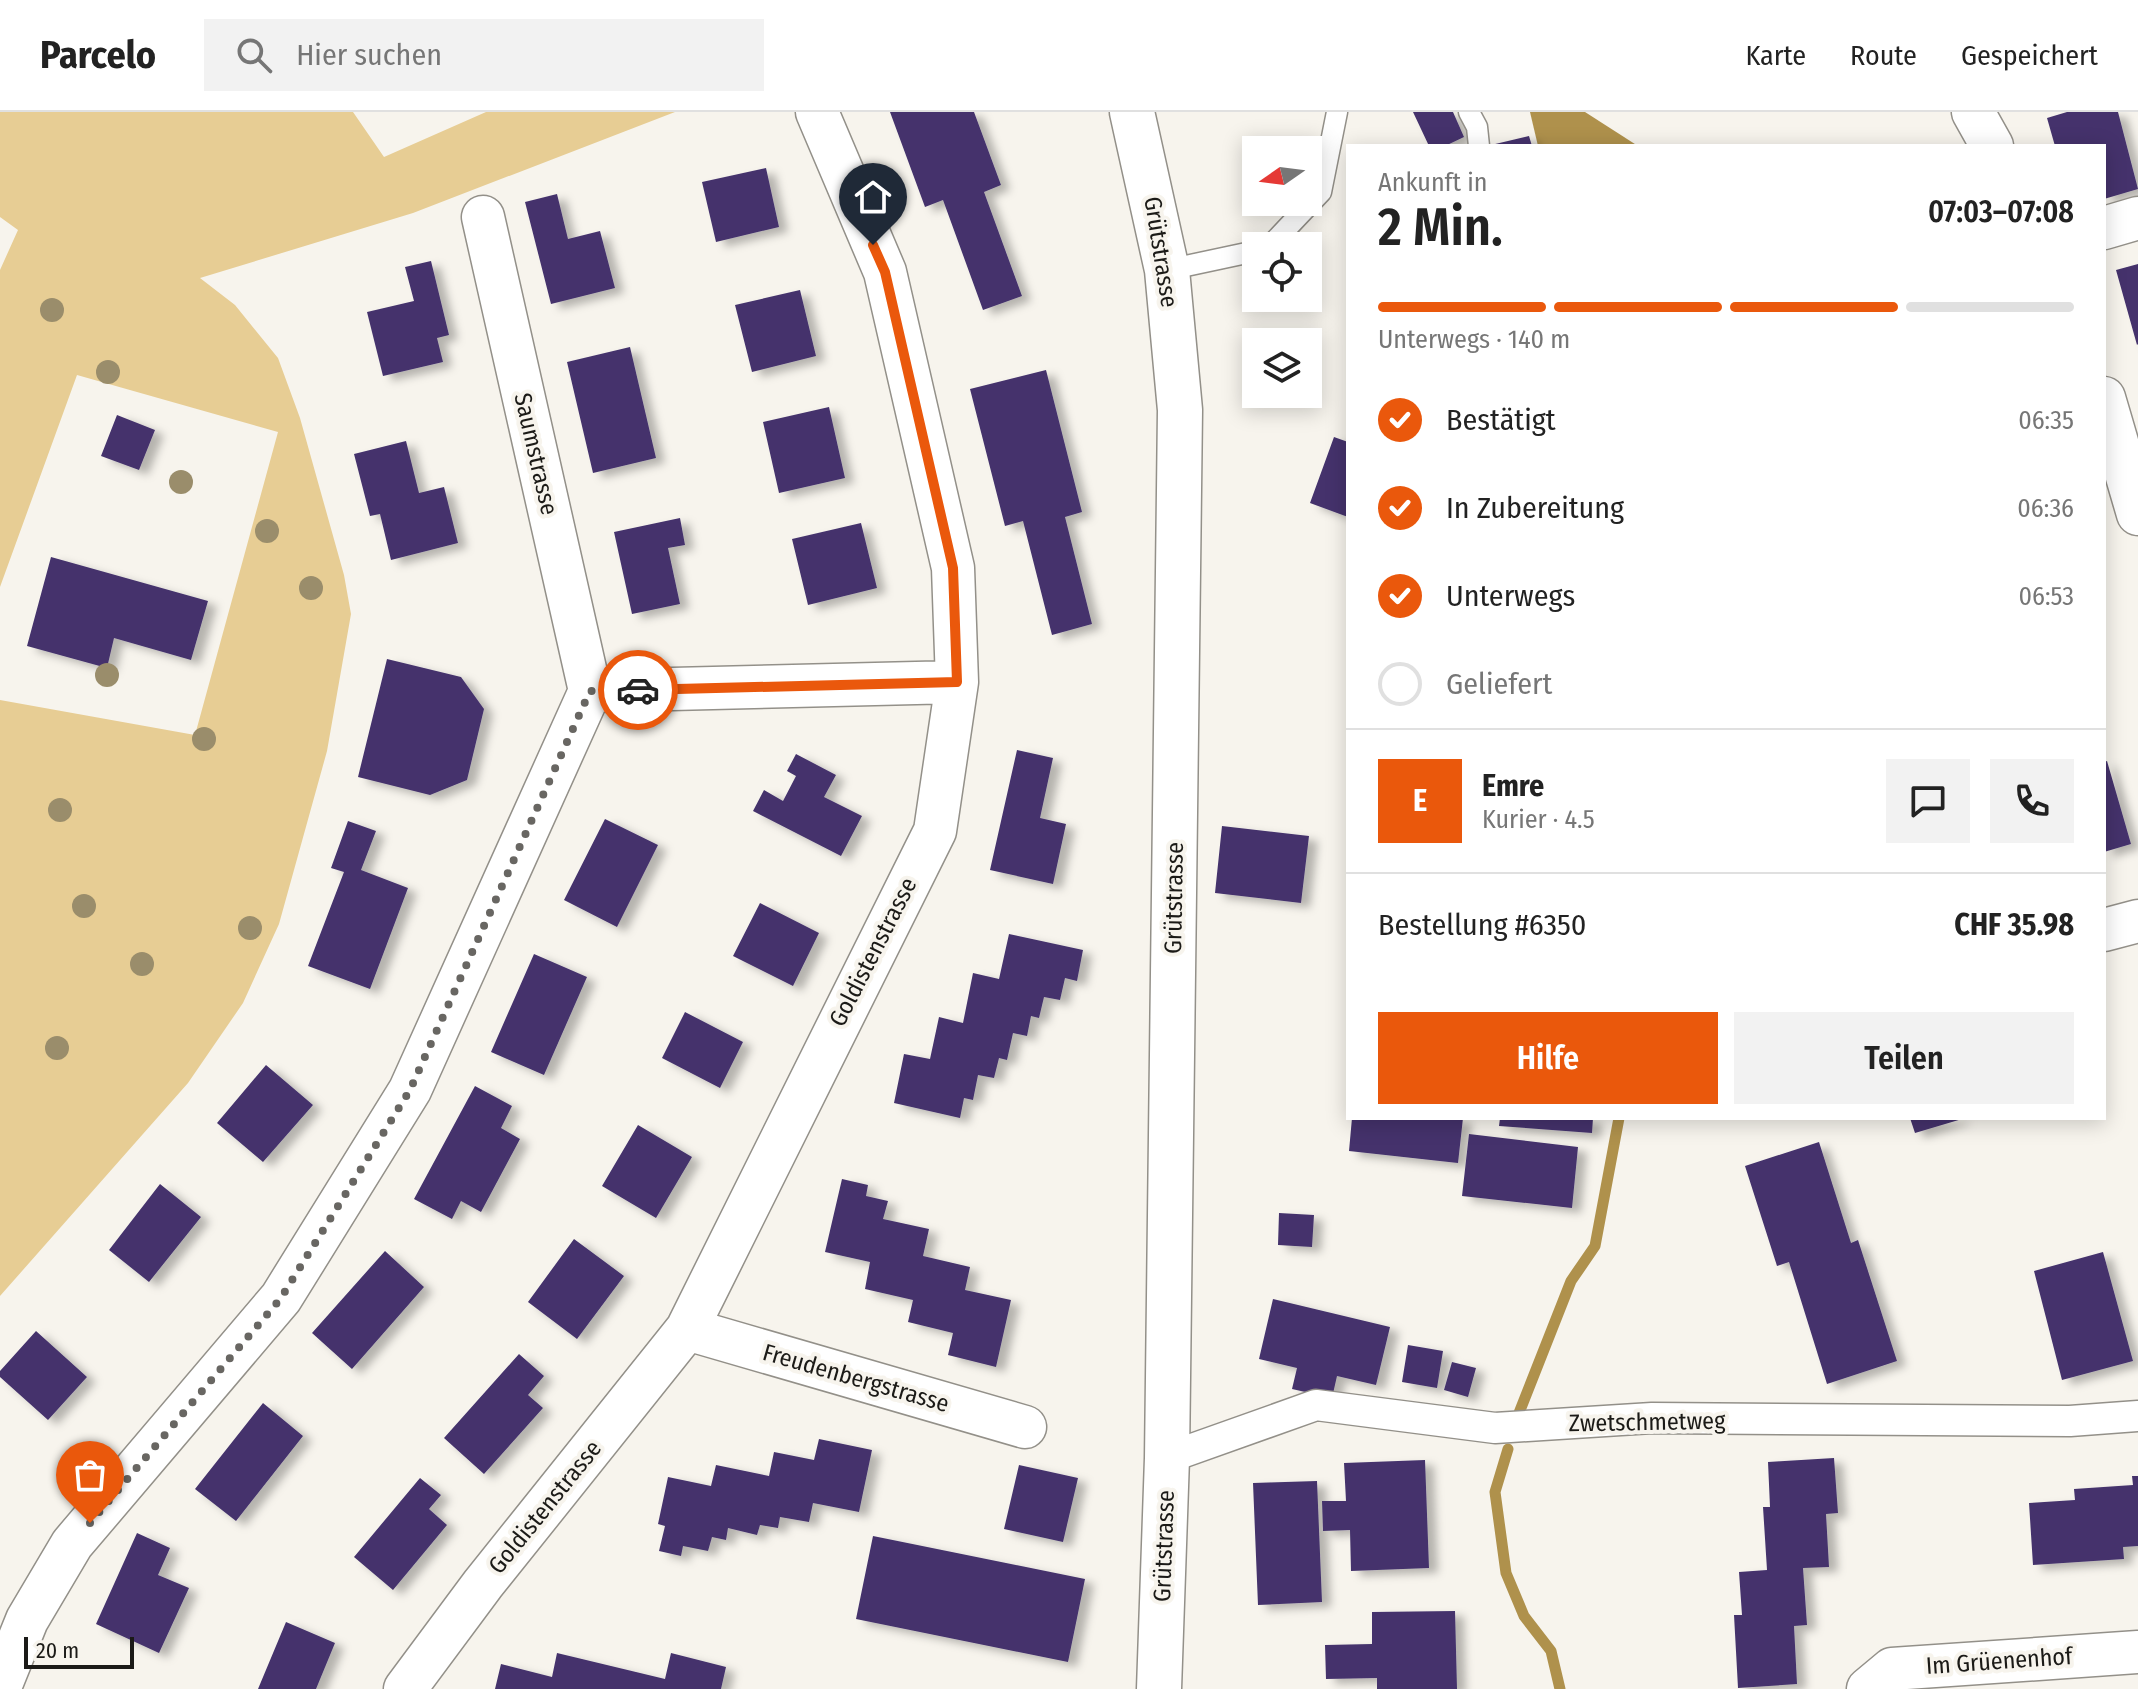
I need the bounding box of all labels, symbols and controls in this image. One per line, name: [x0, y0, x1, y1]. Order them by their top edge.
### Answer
search box: [204, 19, 764, 91]
text: Parcelo: [40, 32, 156, 78]
icon: search: [232, 33, 276, 77]
text: Hier suchen: [296, 37, 442, 73]
text: Karte: [1745, 39, 1806, 72]
text: Route: [1850, 39, 1917, 72]
text: Gespeichert: [1961, 39, 2098, 72]
north arrow: [1242, 136, 1322, 216]
map controls: [1242, 136, 1322, 408]
pin: [839, 163, 907, 245]
text: Ankunft in: [1378, 167, 1487, 198]
icon: home: [851, 175, 895, 219]
text: 07:03–07:08: [1928, 194, 2074, 230]
street label: Grütstrasse: [1138, 195, 1184, 309]
text: 2 Min.: [1378, 196, 1503, 259]
button: locate: [1242, 232, 1322, 312]
text: Unterwegs · 140 m: [1378, 324, 1570, 355]
button: layers: [1242, 328, 1322, 408]
street label: Saumstrasse: [508, 390, 564, 518]
icon: check: [1378, 398, 1422, 442]
text: Bestätigt: [1446, 402, 1556, 438]
text: 06:35: [2018, 405, 2074, 436]
icon: check: [1378, 486, 1422, 530]
text: In Zubereitung: [1446, 490, 1624, 526]
text: 06:36: [2017, 493, 2074, 524]
icon: check: [1378, 574, 1422, 618]
text: Unterwegs: [1446, 578, 1575, 614]
text: 06:53: [2018, 581, 2074, 612]
courier: [598, 650, 678, 730]
text: Geliefert: [1446, 666, 1552, 702]
icon: car: [616, 668, 660, 712]
button: chat: [1886, 759, 1970, 843]
button: phone: [1990, 759, 2074, 843]
text: Emre: [1482, 768, 1544, 804]
text: E: [1413, 783, 1427, 819]
text: Kurier · 4.5: [1482, 804, 1595, 835]
street label: Grütstrasse: [1159, 842, 1189, 954]
street label: Goldistenstrasse: [823, 873, 923, 1031]
text: Bestellung #6350: [1378, 907, 1586, 943]
text: CHF 35.98: [1954, 907, 2074, 943]
button: Hilfe: [1378, 1012, 1718, 1104]
button: Teilen: [1734, 1012, 2074, 1104]
street label: Freudenbergstrasse: [760, 1338, 952, 1418]
street label: Zwetschmetweg: [1568, 1407, 1726, 1437]
street label: Goldistenstrasse: [483, 1435, 607, 1579]
pin: [56, 1441, 124, 1523]
icon: bag: [68, 1453, 112, 1497]
street label: Grütstrasse: [1148, 1490, 1180, 1602]
scale bar: [24, 1633, 134, 1669]
text: 20 m: [36, 1637, 79, 1664]
street label: Im Grüenenhof: [1925, 1642, 2075, 1680]

